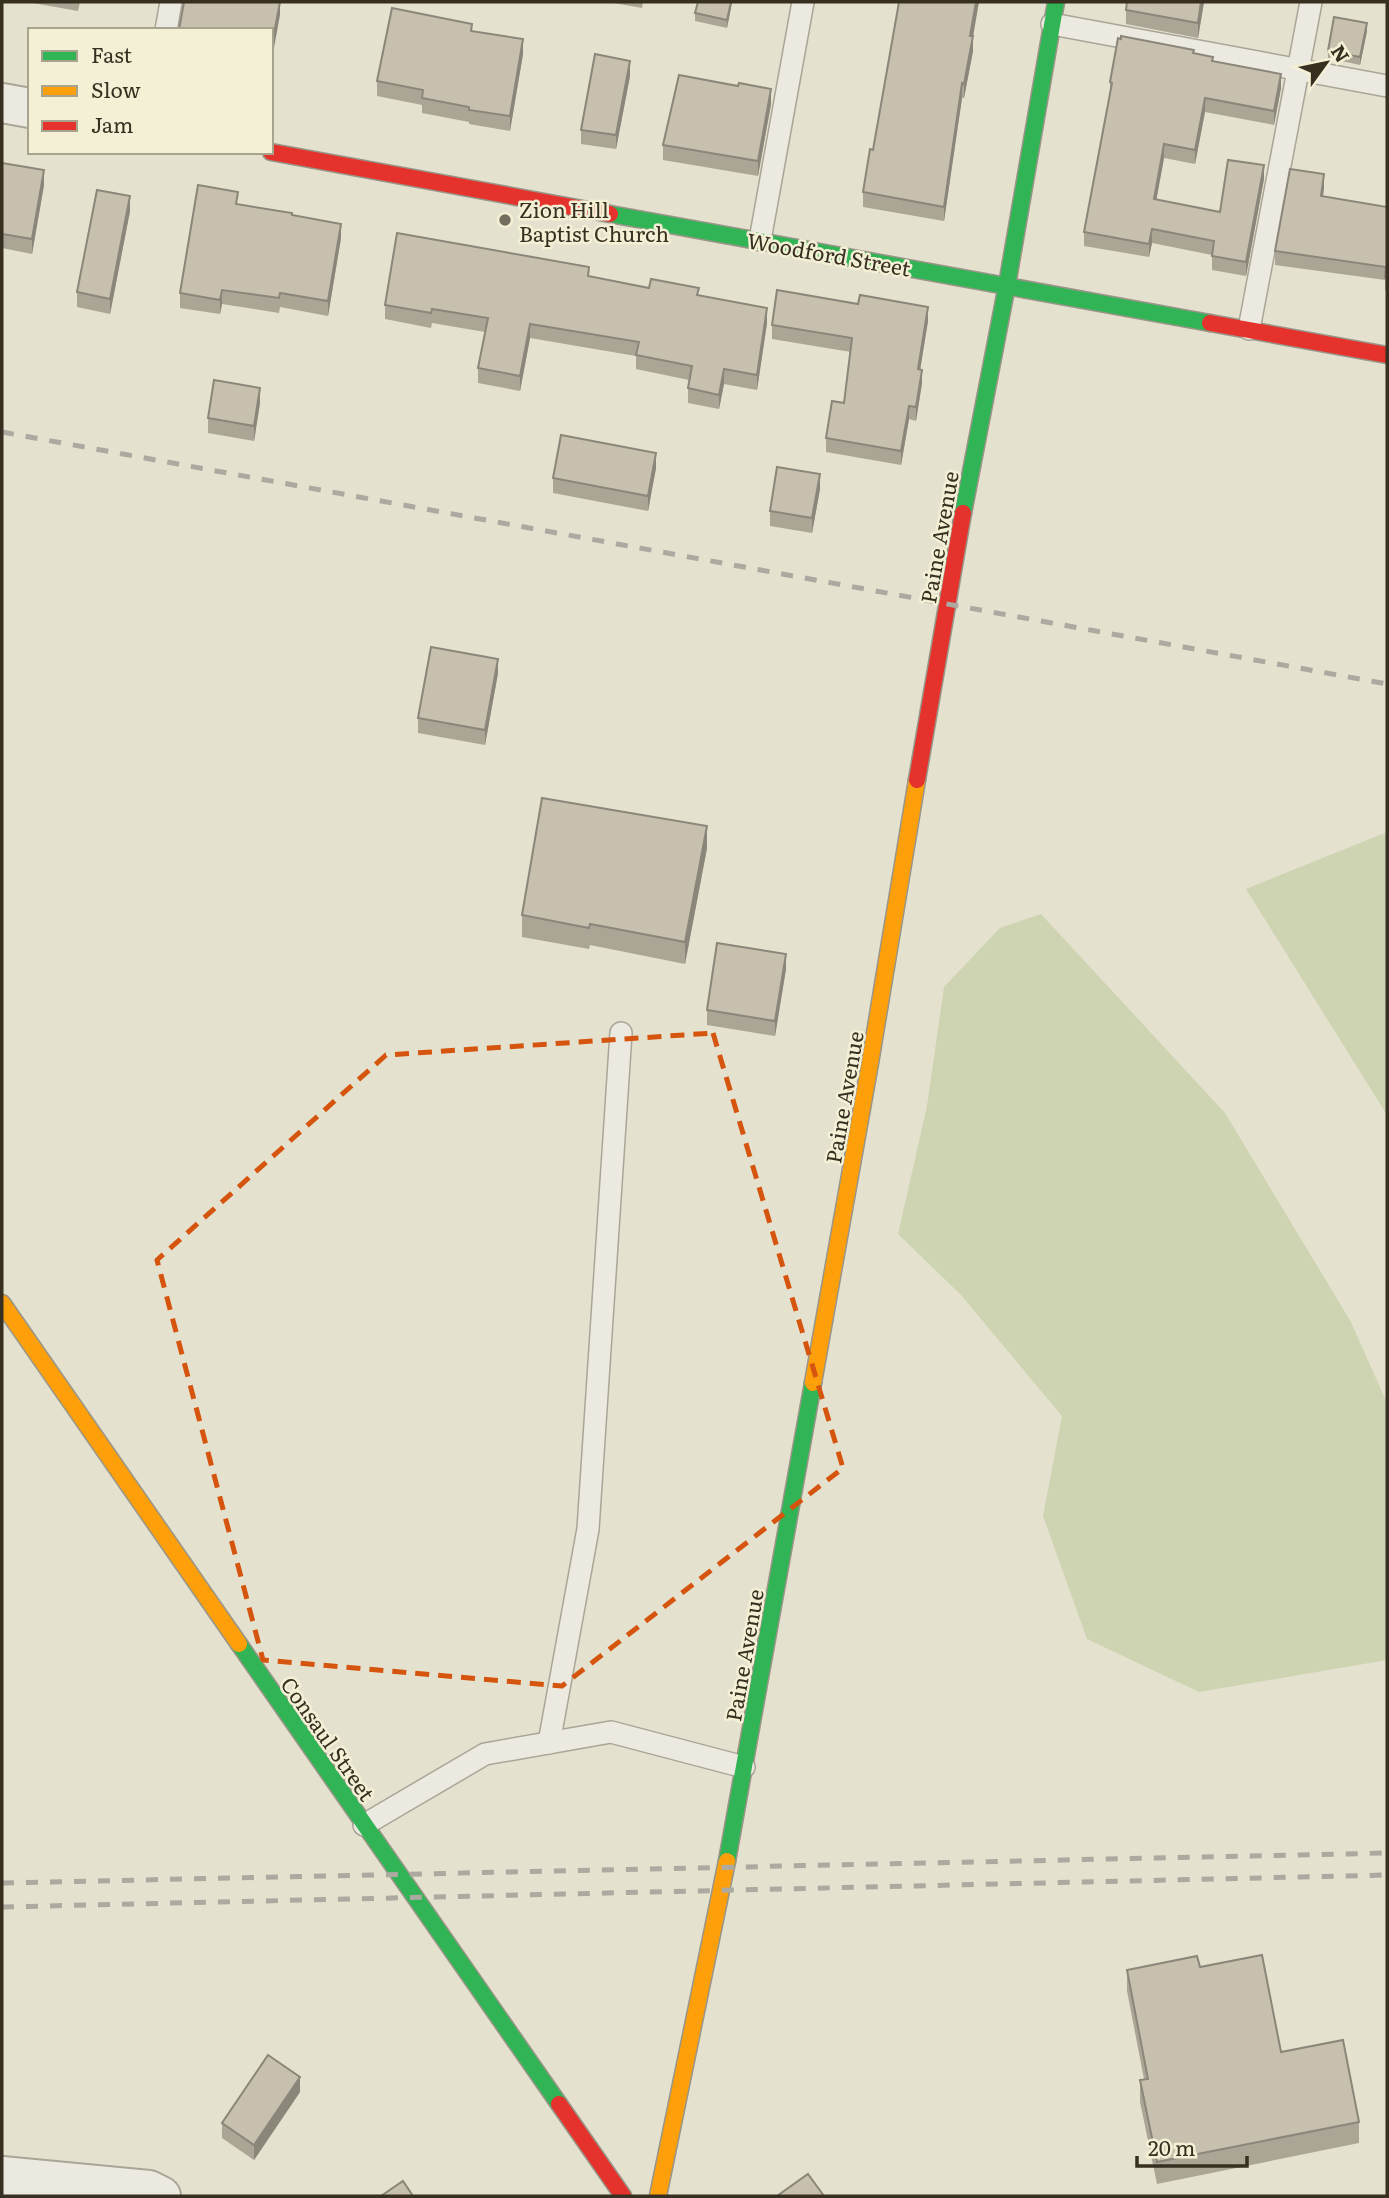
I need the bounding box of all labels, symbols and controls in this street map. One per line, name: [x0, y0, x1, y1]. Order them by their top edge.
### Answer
legend: [28, 28, 273, 154]
north arrow: [1291, 28, 1361, 98]
text: Fast: [91, 38, 132, 69]
text: N: [1325, 39, 1357, 68]
text: Slow: [91, 73, 141, 104]
text: Jam: [91, 108, 133, 139]
place label: Zion Hill Baptist Church: [519, 193, 669, 248]
marker: Zion Hill Baptist Church: [497, 212, 513, 228]
street label: Woodford Street: [745, 223, 914, 283]
street label: Paine Avenue: [911, 468, 965, 605]
street label: Paine Avenue: [816, 1028, 870, 1165]
street label: Paine Avenue: [716, 1586, 770, 1723]
street label: Consaul Street: [275, 1670, 384, 1807]
scale bar: [1137, 2124, 1247, 2168]
text: 20 m: [1148, 2131, 1195, 2162]

